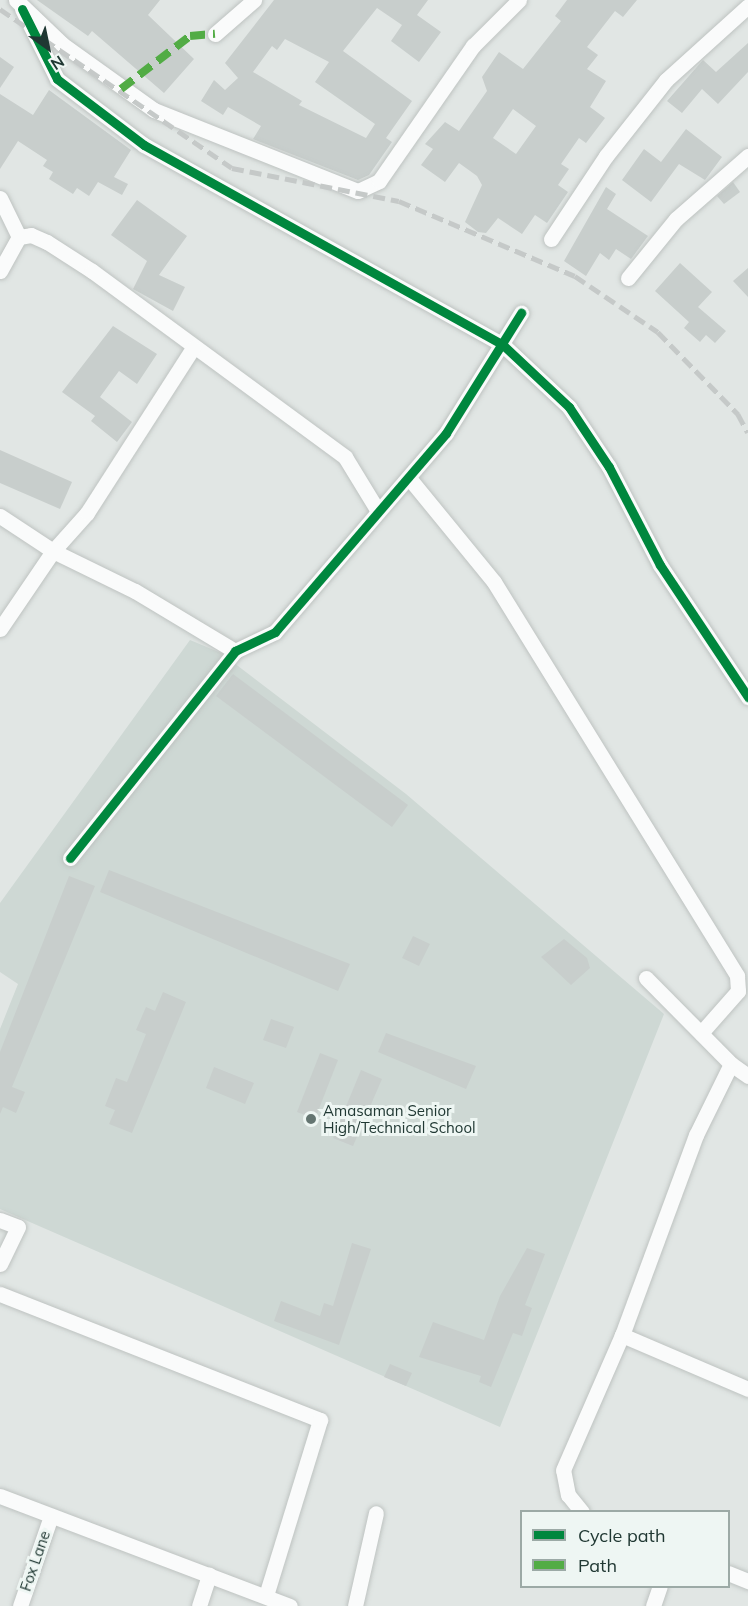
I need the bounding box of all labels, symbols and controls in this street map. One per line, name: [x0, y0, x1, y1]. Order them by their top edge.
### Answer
north arrow: [18, 18, 78, 78]
text: N: [47, 51, 68, 75]
place label: Amasaman Senior High/Technical School: [323, 1101, 476, 1136]
marker: Amasaman Senior High/Technical School: [304, 1112, 318, 1126]
legend: [520, 1510, 730, 1588]
text: Cycle path: [578, 1524, 665, 1547]
street label: Fox Lane: [16, 1528, 54, 1594]
text: Path: [578, 1554, 617, 1577]

